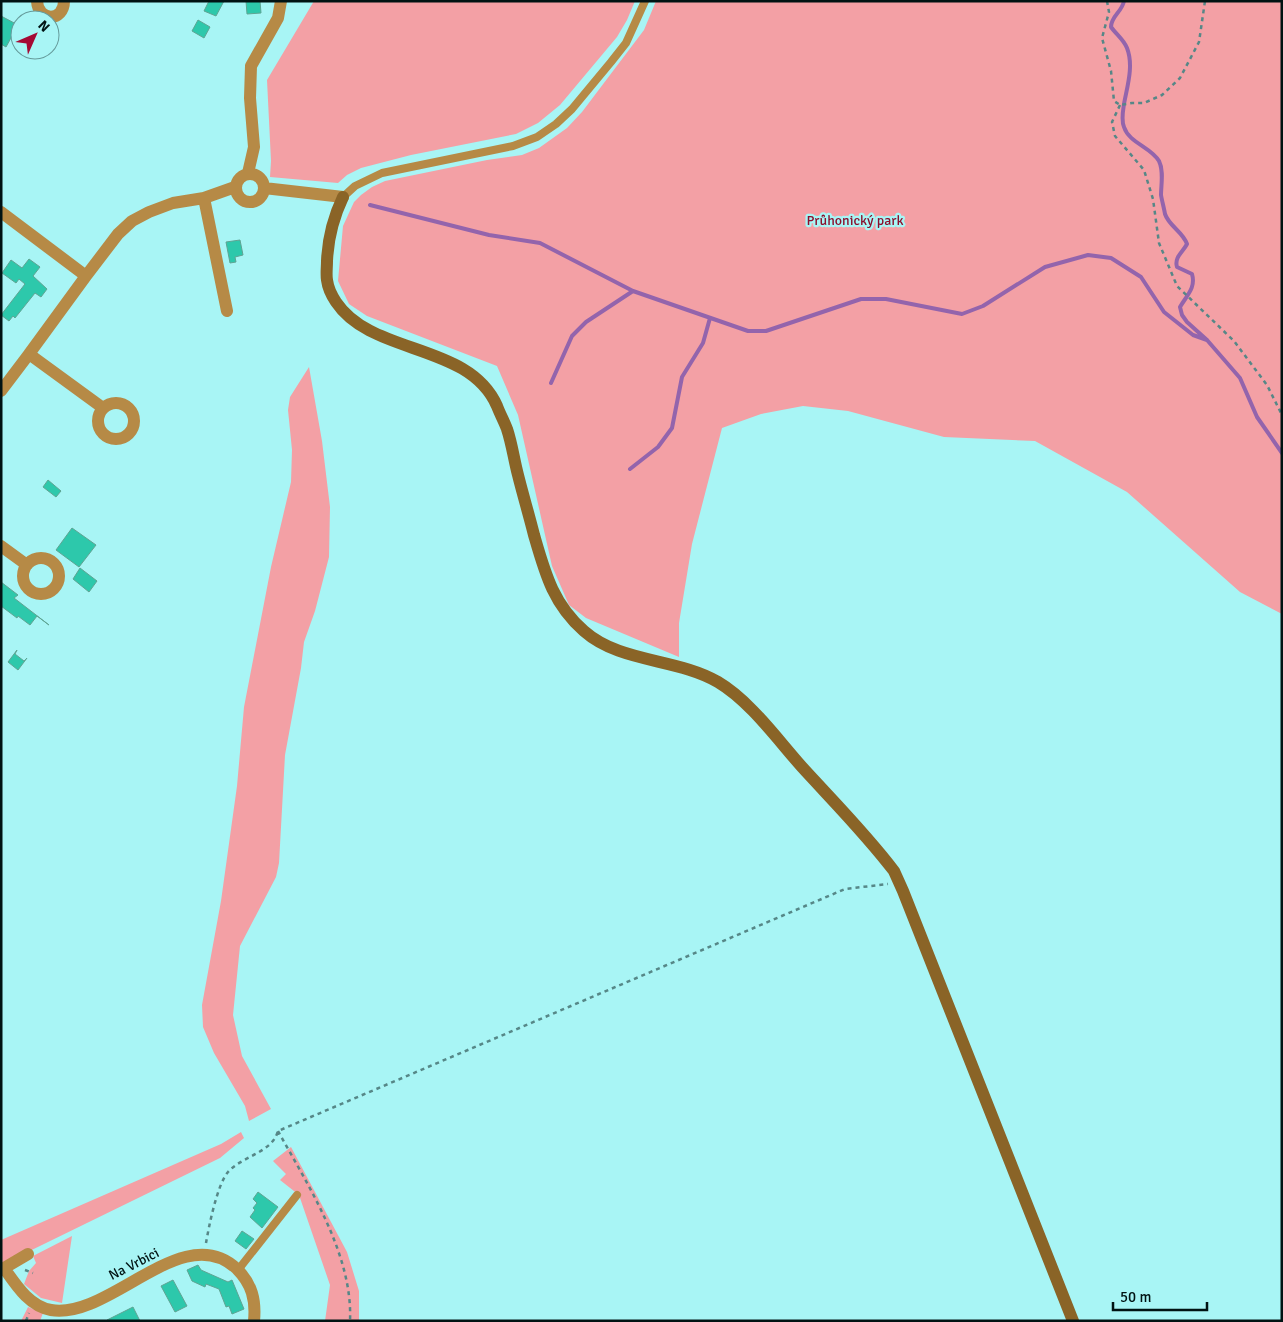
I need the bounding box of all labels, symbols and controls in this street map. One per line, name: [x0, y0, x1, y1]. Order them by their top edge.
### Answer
north arrow: [10, 10, 60, 60]
text: N: [34, 17, 53, 36]
park label: Průhonický park: [807, 212, 903, 229]
street label: Na Vrbici: [106, 1244, 162, 1284]
scale bar: [1113, 1280, 1207, 1312]
text: 50 m: [1120, 1288, 1151, 1306]

